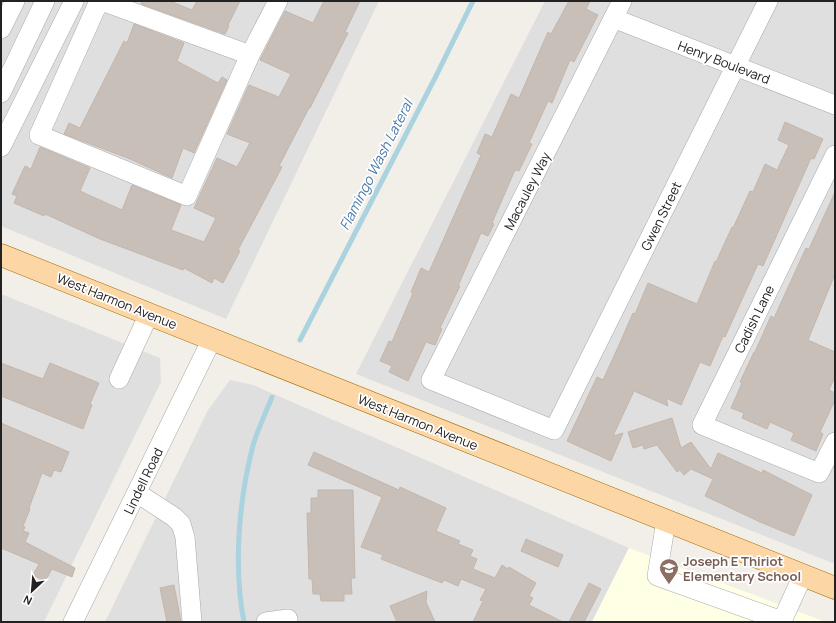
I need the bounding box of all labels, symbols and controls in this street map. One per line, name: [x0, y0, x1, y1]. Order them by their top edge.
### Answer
street label: Henry Boulevard: [675, 36, 773, 88]
water label: Flamingo Wash Lateral: [334, 95, 417, 233]
street label: Macauley Way: [500, 149, 554, 233]
street label: Gwen Street: [637, 178, 685, 254]
street label: West Harmon Avenue: [54, 269, 180, 333]
street label: Cadish Lane: [730, 282, 778, 356]
street label: West Harmon Avenue: [355, 390, 481, 454]
street label: Lindell Road: [119, 445, 167, 517]
place label: Joseph E Thiriot Elementary School: [683, 552, 801, 585]
school or university icon: Joseph E Thiriot Elementary School: [658, 557, 680, 585]
north arrow: [12, 571, 52, 611]
text: N: [20, 592, 34, 609]

